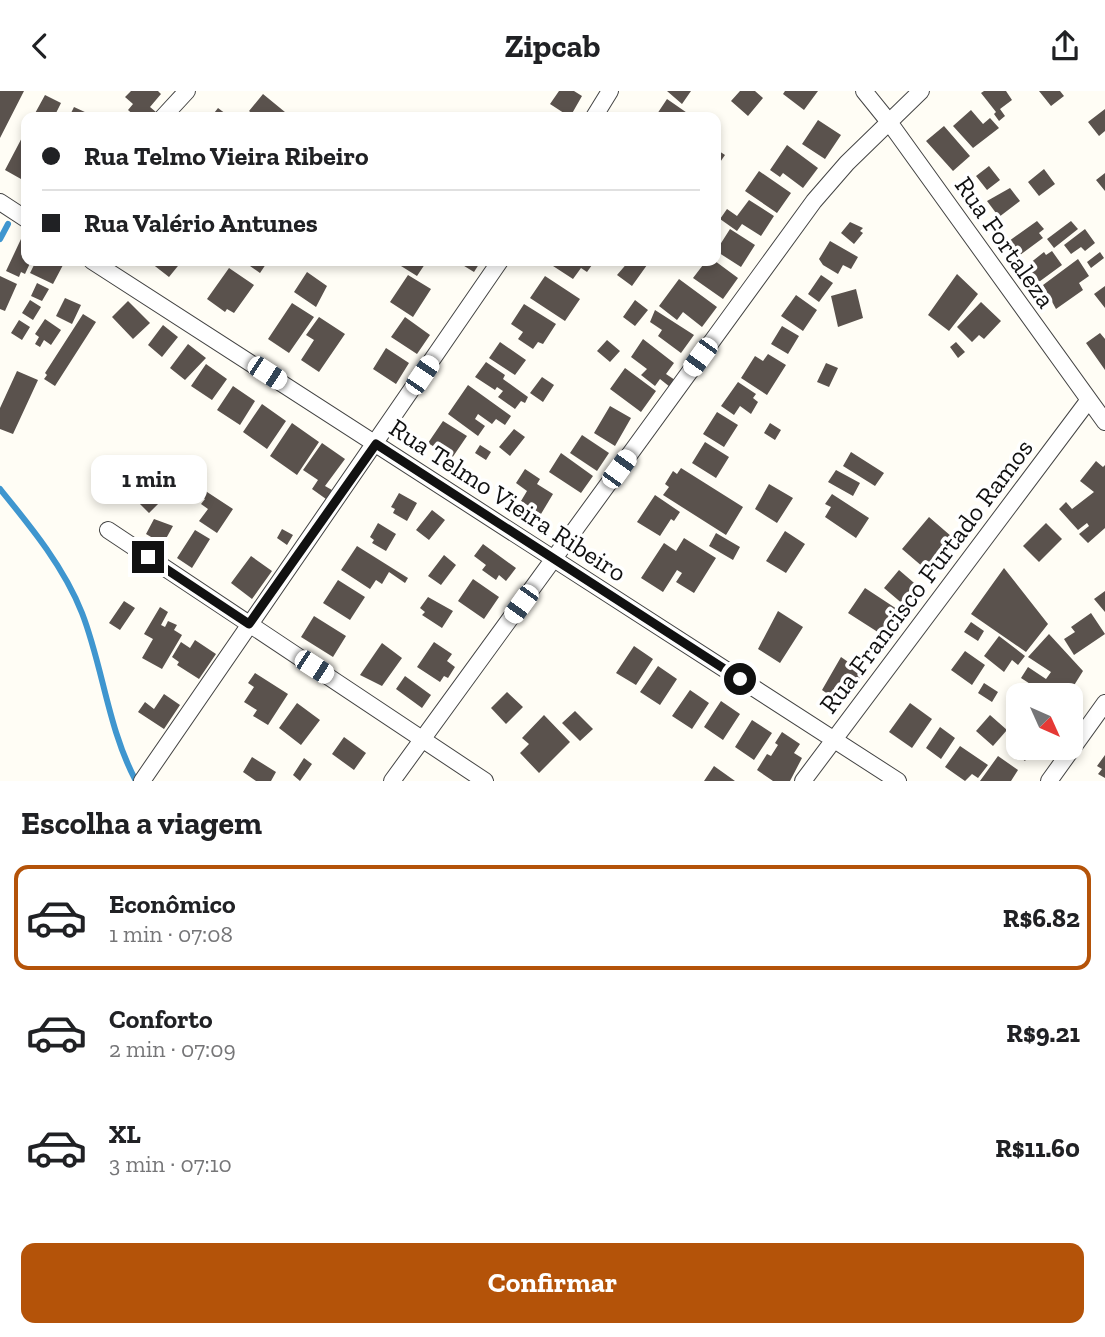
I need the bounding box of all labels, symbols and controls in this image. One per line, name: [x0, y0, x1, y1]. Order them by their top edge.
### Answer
icon: back: [21, 27, 59, 65]
text: Zipcab: [505, 27, 600, 65]
icon: share: [1046, 27, 1084, 65]
text: Rua Telmo Vieira Ribeiro: [84, 140, 369, 172]
street label: Rua Fortaleza: [948, 170, 1062, 314]
text: Rua Valério Antunes: [84, 207, 318, 239]
car: [680, 334, 721, 380]
car: [402, 352, 443, 398]
car: [244, 353, 291, 393]
street label: Rua Telmo Vieira Ribeiro: [383, 411, 633, 589]
street label: Rua Francisco Furtado Ramos: [812, 432, 1040, 720]
car: [599, 446, 640, 492]
callout: 1 min: [90, 455, 206, 505]
text: 1 min: [122, 465, 176, 493]
route end: [132, 541, 164, 573]
car: [501, 581, 542, 627]
car: [291, 647, 338, 687]
route start: [724, 663, 756, 695]
north arrow: [1006, 683, 1083, 759]
map controls: [1006, 683, 1083, 760]
text: Escolha a viagem: [21, 804, 262, 842]
icon: car: [25, 886, 88, 949]
text: Econômico: [109, 888, 236, 920]
text: R$6.82: [1003, 902, 1080, 934]
text: 1 min · 07:08: [109, 920, 233, 948]
icon: car: [25, 1001, 88, 1064]
text: Conforto: [109, 1003, 213, 1035]
text: R$9.21: [1006, 1017, 1080, 1049]
text: 2 min · 07:09: [109, 1035, 236, 1063]
icon: car: [25, 1116, 88, 1179]
text: XL: [109, 1118, 141, 1150]
text: R$11.60: [995, 1132, 1080, 1164]
text: 3 min · 07:10: [109, 1150, 232, 1178]
button: Confirmar: [21, 1243, 1084, 1323]

